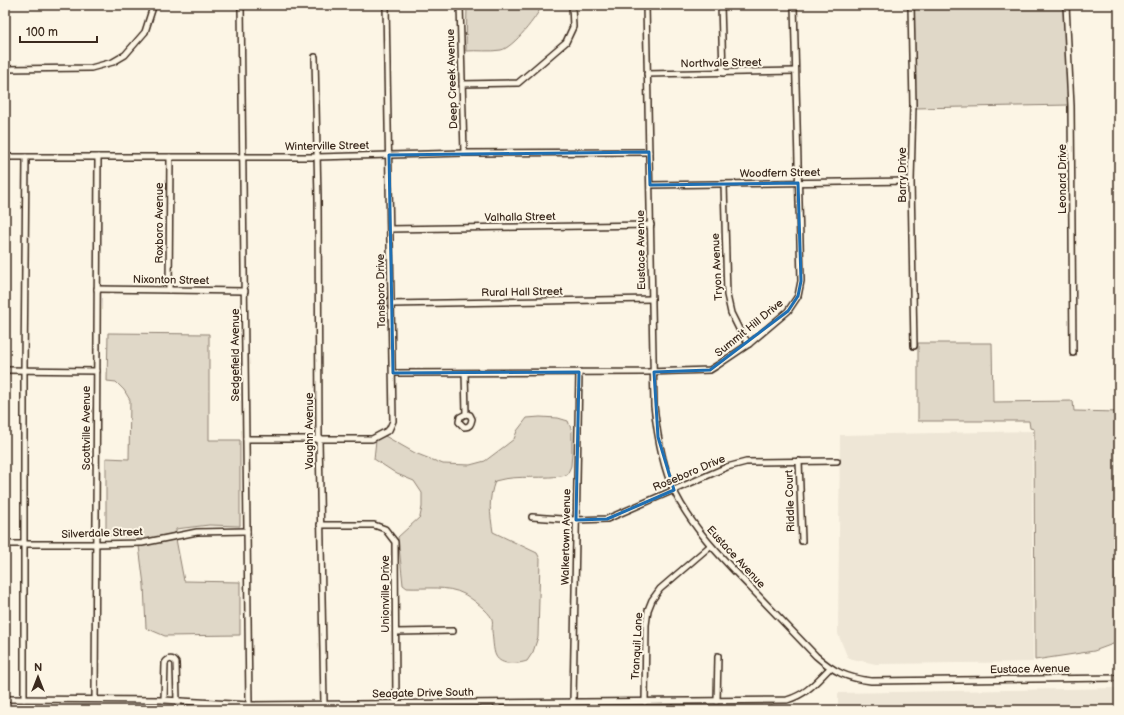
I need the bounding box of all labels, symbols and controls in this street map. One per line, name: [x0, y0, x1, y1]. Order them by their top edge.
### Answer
scale bar: [20, 18, 97, 44]
text: 100 m: [26, 25, 58, 40]
street label: Deep Creek Avenue: [444, 28, 460, 129]
street label: Northvale Street: [680, 56, 762, 70]
street label: Winterville Street: [285, 139, 370, 153]
street label: Leonard Drive: [1056, 143, 1069, 214]
street label: Barry Drive: [896, 147, 909, 203]
street label: Woodfern Street: [739, 166, 821, 180]
street label: Roxboro Avenue: [153, 182, 166, 264]
street label: Eustace Avenue: [634, 209, 648, 290]
street label: Valhalla Street: [484, 210, 556, 224]
street label: Tryon Avenue: [709, 232, 725, 301]
street label: Tansboro Drive: [374, 253, 388, 328]
street label: Nixonton Street: [133, 273, 210, 287]
street label: Rural Hall Street: [481, 285, 563, 299]
street label: Summit Hill Drive: [712, 296, 786, 360]
street label: Sedgefield Avenue: [229, 308, 242, 401]
street label: Scottville Avenue: [80, 385, 93, 470]
street label: Vaughn Avenue: [303, 392, 316, 469]
street label: Roseboro Drive: [651, 452, 728, 494]
street label: Riddle Court: [782, 469, 798, 532]
street label: Walkertown Avenue: [559, 488, 573, 585]
street label: Eustace Avenue: [704, 523, 768, 591]
street label: Silverdale Street: [61, 525, 144, 541]
street label: Unionville Drive: [379, 555, 392, 633]
street label: Tranquil Lane: [629, 611, 645, 680]
north arrow: [18, 657, 58, 697]
text: N: [34, 661, 42, 674]
street label: Eustace Avenue: [990, 662, 1071, 676]
street label: Seagate Drive South: [372, 686, 474, 700]

